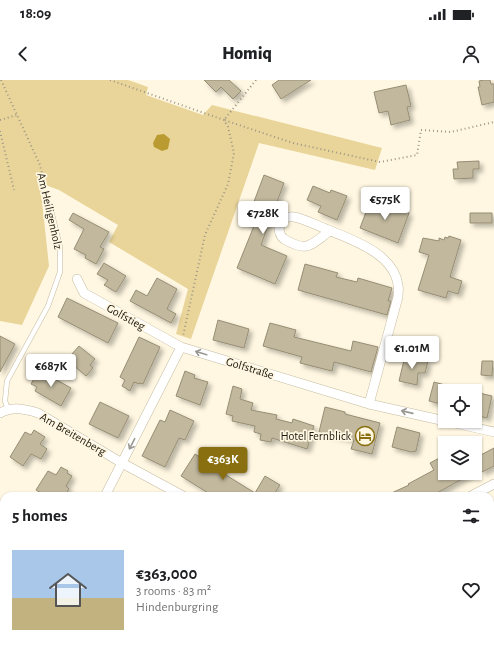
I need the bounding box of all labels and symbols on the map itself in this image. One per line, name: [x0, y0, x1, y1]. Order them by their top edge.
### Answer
street label: Am Heiligenholz: [35, 172, 65, 251]
pin: €575K: [357, 187, 413, 221]
pin: €728K: [235, 201, 291, 235]
street label: Golfstieg: [105, 302, 147, 332]
pin: €1.01M: [379, 336, 445, 370]
one-way arrow: [195, 349, 208, 356]
pin: €687K: [23, 354, 79, 388]
street label: Golfstraße: [225, 355, 275, 381]
one-way arrow: [401, 408, 414, 415]
street label: Am Breitenberg: [38, 410, 108, 458]
hotel icon: Hotel Fernblick: [354, 425, 376, 447]
place label: Hotel Fernblick: [280, 430, 352, 442]
one-way arrow: [127, 438, 135, 450]
pin: €363K: [195, 447, 251, 481]

